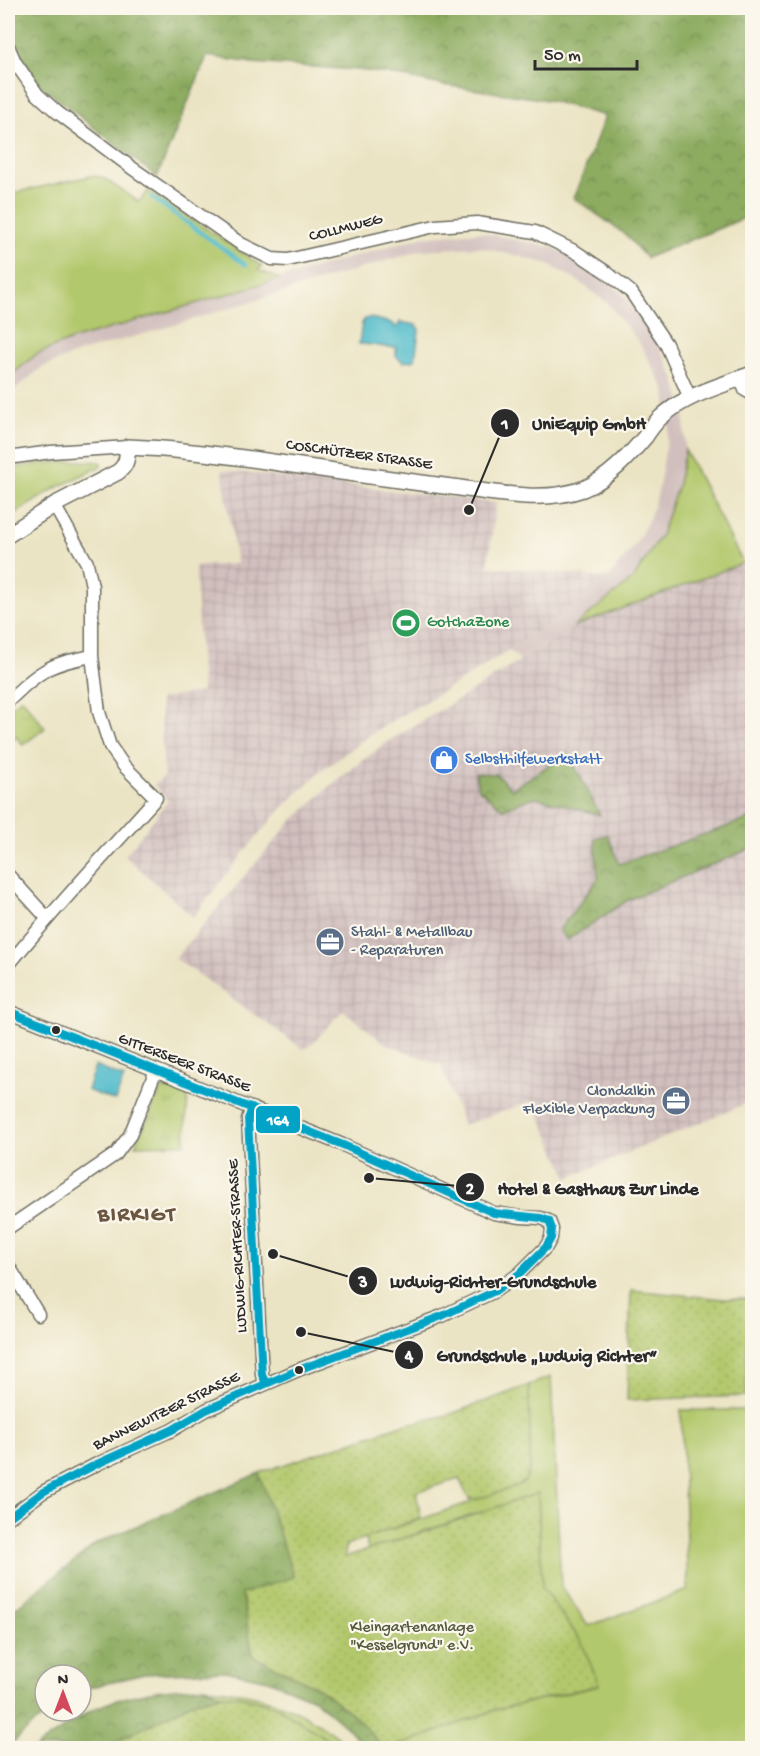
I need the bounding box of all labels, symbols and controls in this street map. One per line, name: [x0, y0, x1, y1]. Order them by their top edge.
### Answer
scale bar: [535, 33, 637, 71]
text: 50 m: [544, 46, 581, 67]
street label: COLLMWEG: [307, 211, 385, 247]
callout: UniEquip GmbH: [490, 405, 658, 441]
text: 1: [500, 415, 509, 436]
text: UniEquip GmbH: [532, 415, 647, 436]
street label: COSCHÜTZER STRASSE: [285, 436, 434, 476]
sports icon: GotchaZone: [390, 607, 422, 639]
place label: GotchaZone: [427, 614, 510, 633]
shop icon: Selbsthilfewerkstatt: [428, 744, 460, 776]
place label: Selbsthilfewerkstatt: [465, 751, 603, 770]
place label: Stahl- & Metallbau - Reparaturen: [351, 924, 473, 961]
office icon: Stahl- & Metallbau - Reparaturen: [314, 926, 346, 958]
unlabelled marker: [50, 1024, 62, 1036]
street label: GITTERSEER STRASSE: [115, 1030, 254, 1098]
place label: Clondalkin Flexible Verpackung: [522, 1083, 655, 1120]
office icon: Clondalkin Flexible Verpackung: [660, 1085, 692, 1117]
line badge: 164: [255, 1105, 301, 1134]
text: 164: [266, 1113, 290, 1132]
street label: LUDWIG-RICHTER-STRASSE: [225, 1158, 253, 1333]
callout: Hotel & Gasthaus Zur Linde: [455, 1169, 710, 1205]
text: 2: [466, 1180, 475, 1201]
text: Hotel & Gasthaus Zur Linde: [498, 1180, 699, 1201]
district label: BIRKIGT: [97, 1203, 176, 1229]
callout: Ludwig-Richter-Grundschule: [348, 1263, 608, 1299]
text: 3: [357, 1273, 368, 1294]
text: Ludwig-Richter-Grundschule: [390, 1273, 597, 1294]
callout: Grundschule „Ludwig Richter“: [394, 1337, 669, 1373]
text: 4: [404, 1347, 414, 1368]
text: Grundschule „Ludwig Richter“: [437, 1347, 658, 1368]
unlabelled marker: [293, 1364, 305, 1376]
street label: BANNEWITZER STRASSE: [90, 1368, 244, 1456]
park label: Kleingartenanlage "Kesselgrund" e.V.: [350, 1619, 475, 1656]
north arrow: [33, 1663, 93, 1723]
text: N: [58, 1672, 69, 1691]

